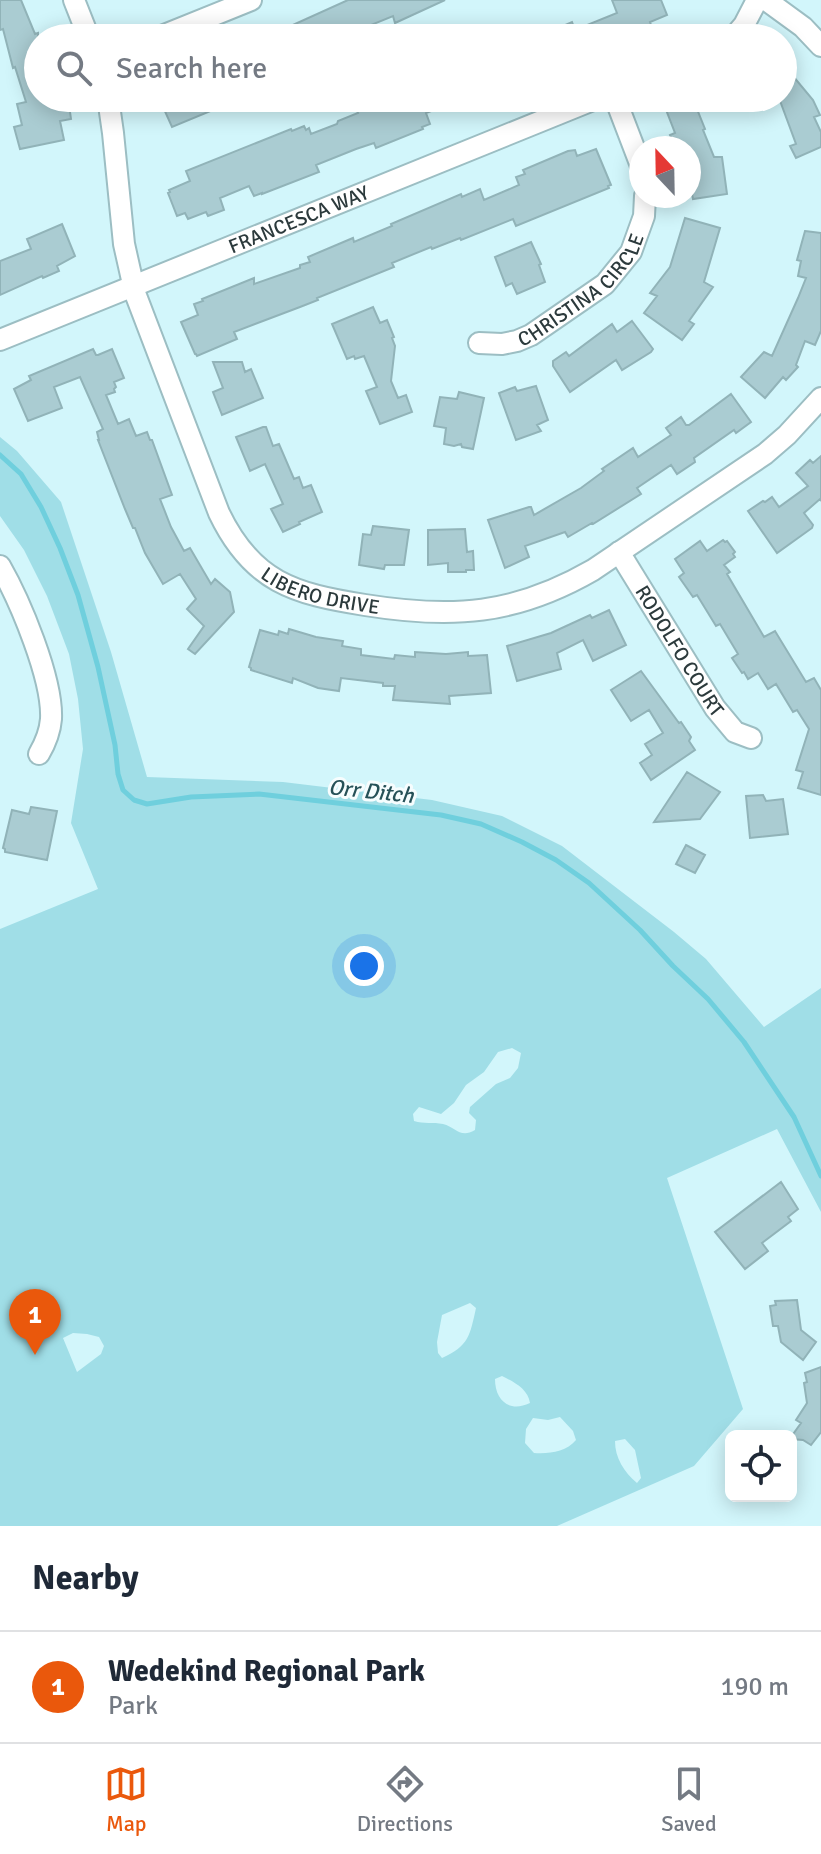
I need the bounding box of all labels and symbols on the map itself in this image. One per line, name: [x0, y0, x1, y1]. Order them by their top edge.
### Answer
north arrow: [629, 136, 701, 208]
street label: FRANCESCA WAY: [225, 180, 372, 259]
street label: CHRISTINA CIRCLE: [514, 230, 649, 352]
street label: LIBERO DRIVE: [256, 561, 381, 620]
street label: RODOLFO COURT: [630, 581, 730, 722]
water label: Orr Ditch: [327, 773, 416, 809]
your location: [344, 946, 384, 986]
pin: 1: [9, 1289, 61, 1355]

